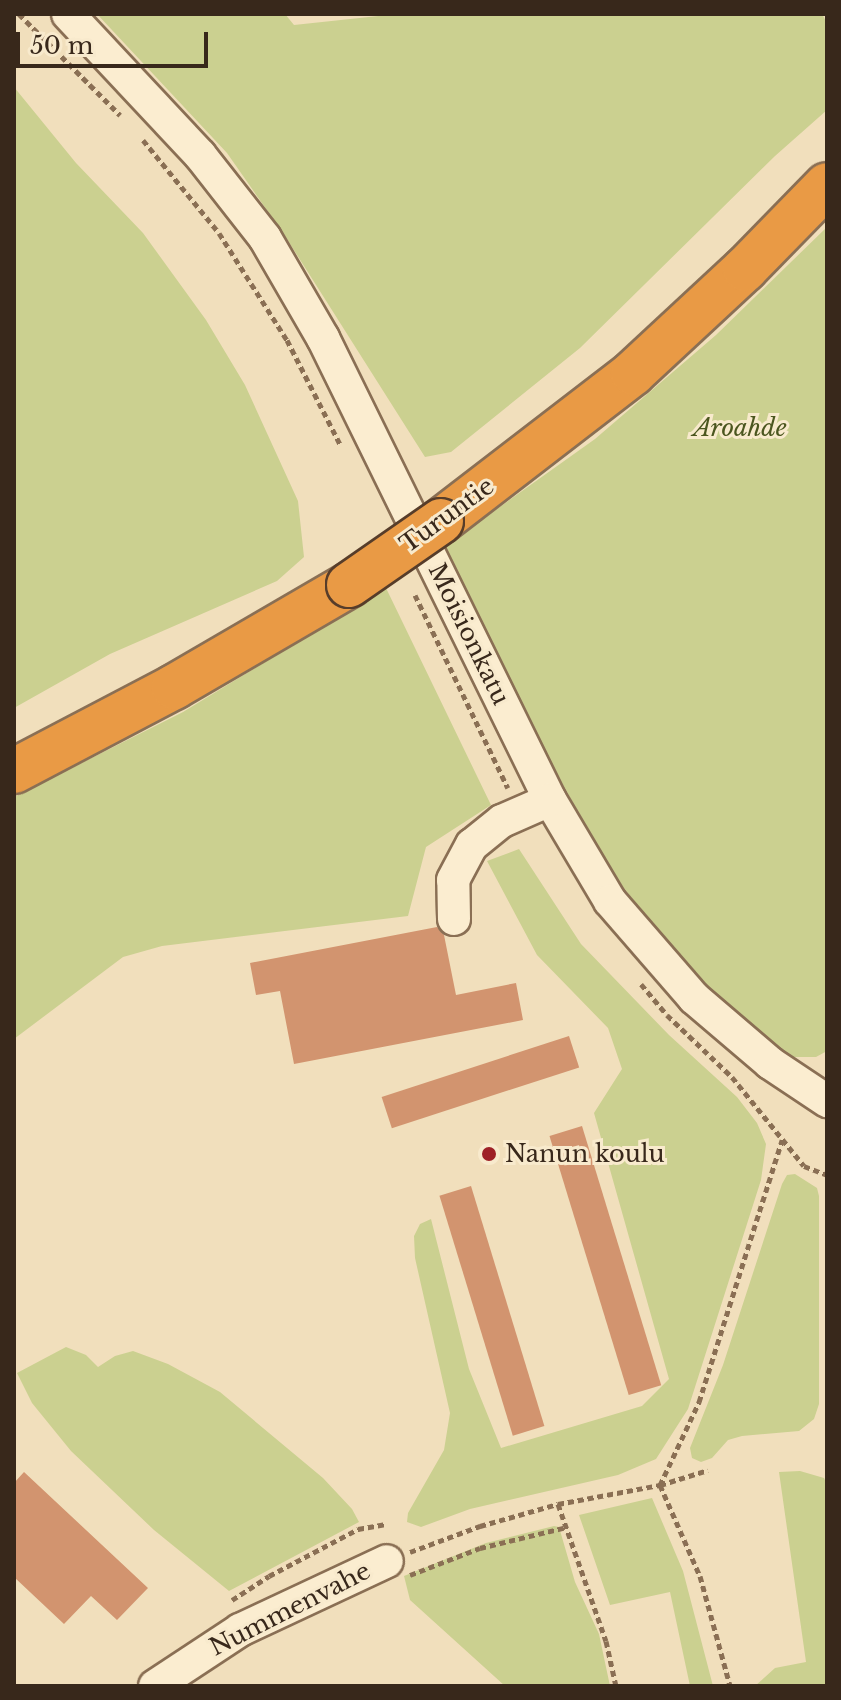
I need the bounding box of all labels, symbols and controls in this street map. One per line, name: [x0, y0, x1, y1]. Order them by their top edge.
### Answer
scale bar: [20, 16, 212, 66]
text: 50 m: [30, 31, 93, 60]
park label: Aroahde: [693, 414, 787, 442]
street label: Turuntie: [394, 471, 500, 559]
street label: Moisionkatu: [422, 559, 516, 709]
place label: Nanun koulu: [505, 1140, 665, 1168]
marker: Nanun koulu: [480, 1145, 498, 1163]
street label: Nummenvahe: [205, 1556, 375, 1662]

